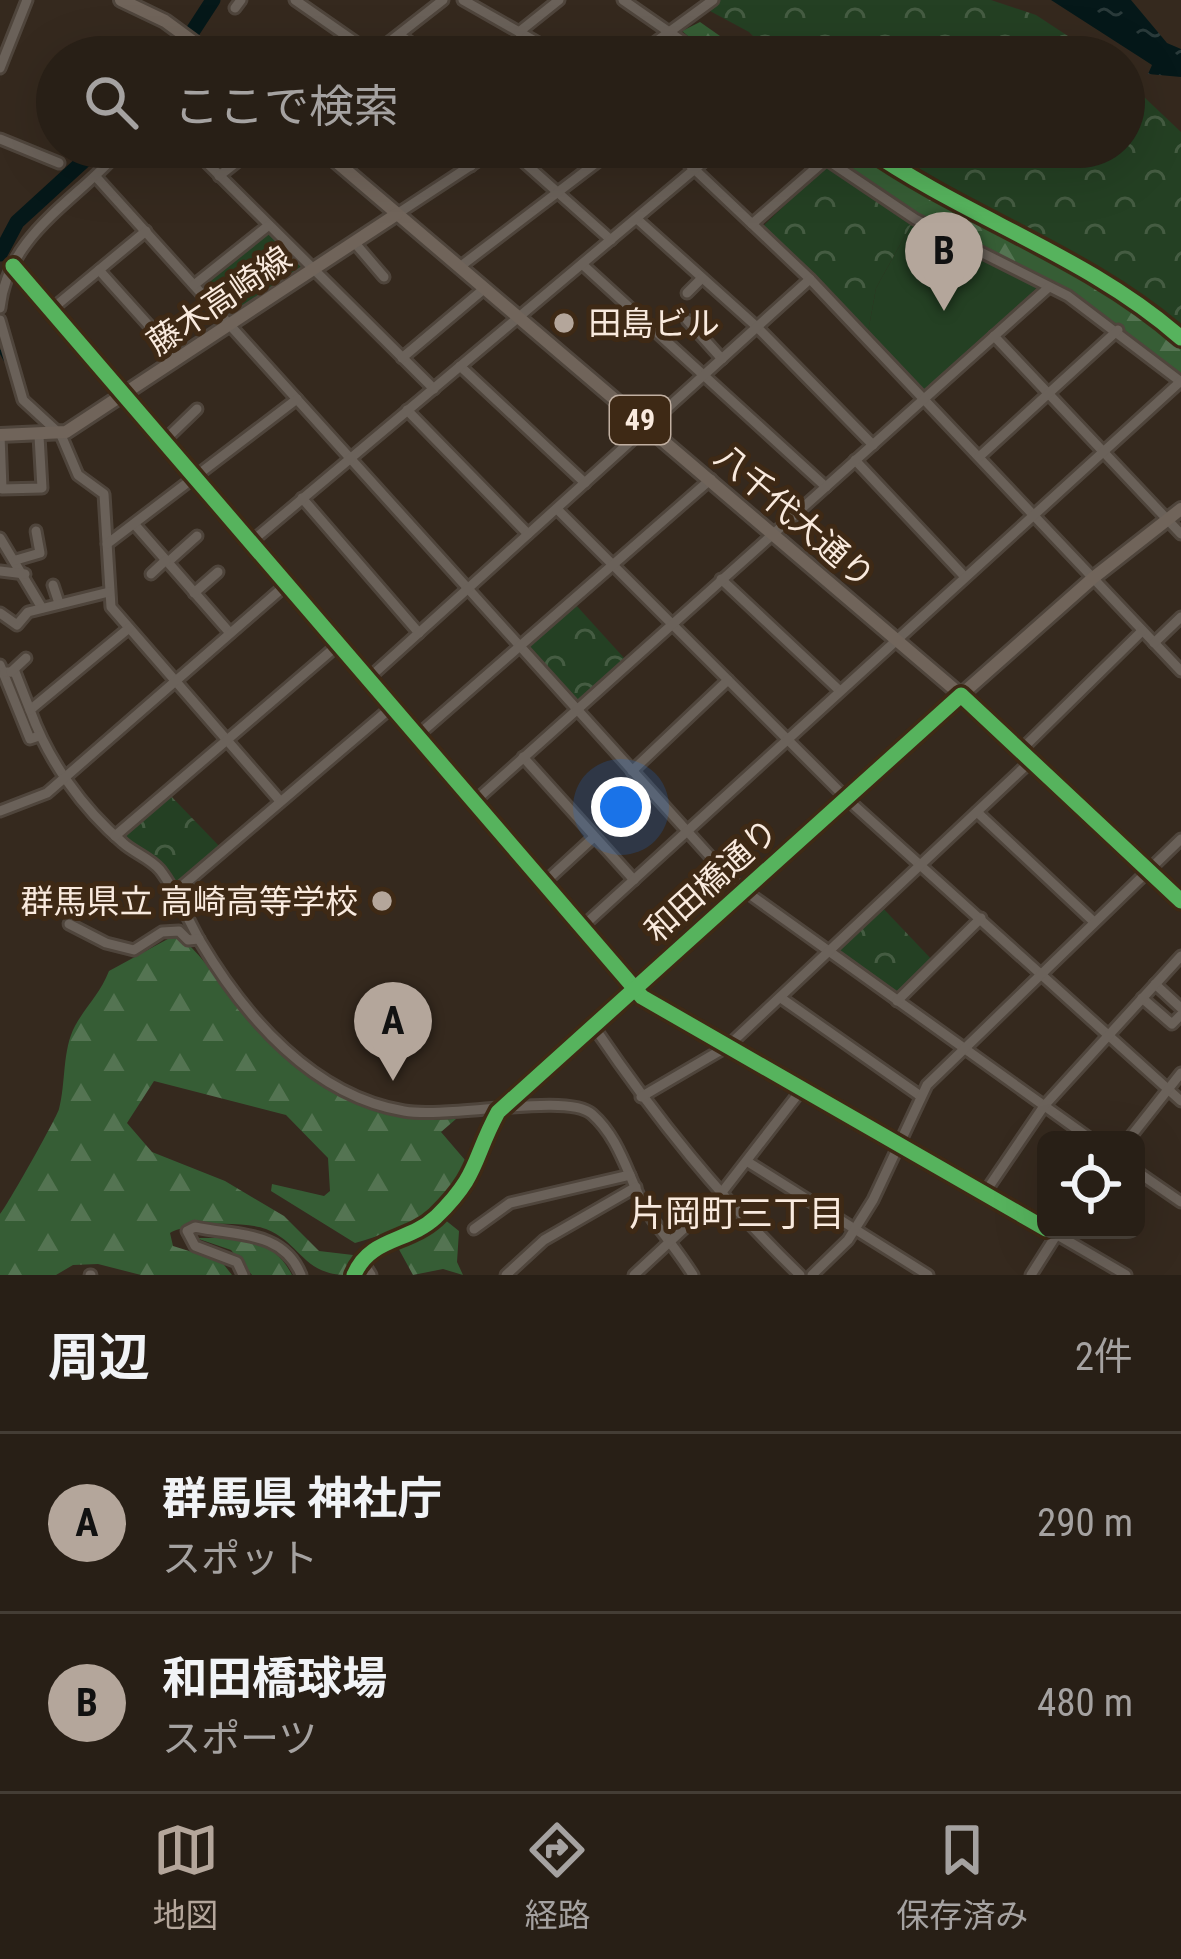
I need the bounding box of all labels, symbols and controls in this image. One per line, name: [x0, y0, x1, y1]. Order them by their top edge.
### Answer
search box: [36, 36, 1145, 168]
icon: search: [78, 69, 144, 135]
text: ここで検索: [174, 80, 399, 133]
pin: B: [905, 212, 983, 311]
street label: 藤木高崎線: [140, 238, 299, 363]
place label: 田島ビル: [588, 304, 720, 343]
marker: 田島ビル: [551, 310, 577, 336]
road number: 49: [610, 396, 670, 444]
street label: 八千代大通り: [707, 437, 882, 596]
your location: [591, 777, 651, 837]
street label: 和田橋通り: [637, 811, 786, 950]
place label: 群馬県立 高崎高等学校: [20, 882, 358, 921]
marker: 群馬県立 高崎高等学校: [369, 888, 395, 914]
pin: A: [354, 982, 432, 1081]
map controls: [1037, 1131, 1145, 1239]
button: locate: [1037, 1131, 1145, 1239]
district label: 片岡町三丁目: [629, 1193, 845, 1235]
text: 周辺: [48, 1328, 150, 1387]
text: 2件: [1075, 1334, 1133, 1380]
text: 群馬県 神社庁: [162, 1472, 442, 1525]
text: A: [75, 1500, 99, 1546]
text: 290 m: [1037, 1500, 1133, 1546]
text: スポット: [162, 1536, 318, 1582]
text: 和田橋球場: [162, 1652, 387, 1705]
text: B: [76, 1680, 98, 1726]
text: 480 m: [1037, 1680, 1133, 1726]
text: スポーツ: [162, 1716, 317, 1762]
tab: 地図: [153, 1817, 219, 1937]
tab: 経路: [524, 1817, 590, 1937]
tab: 保存済み: [896, 1817, 1028, 1937]

